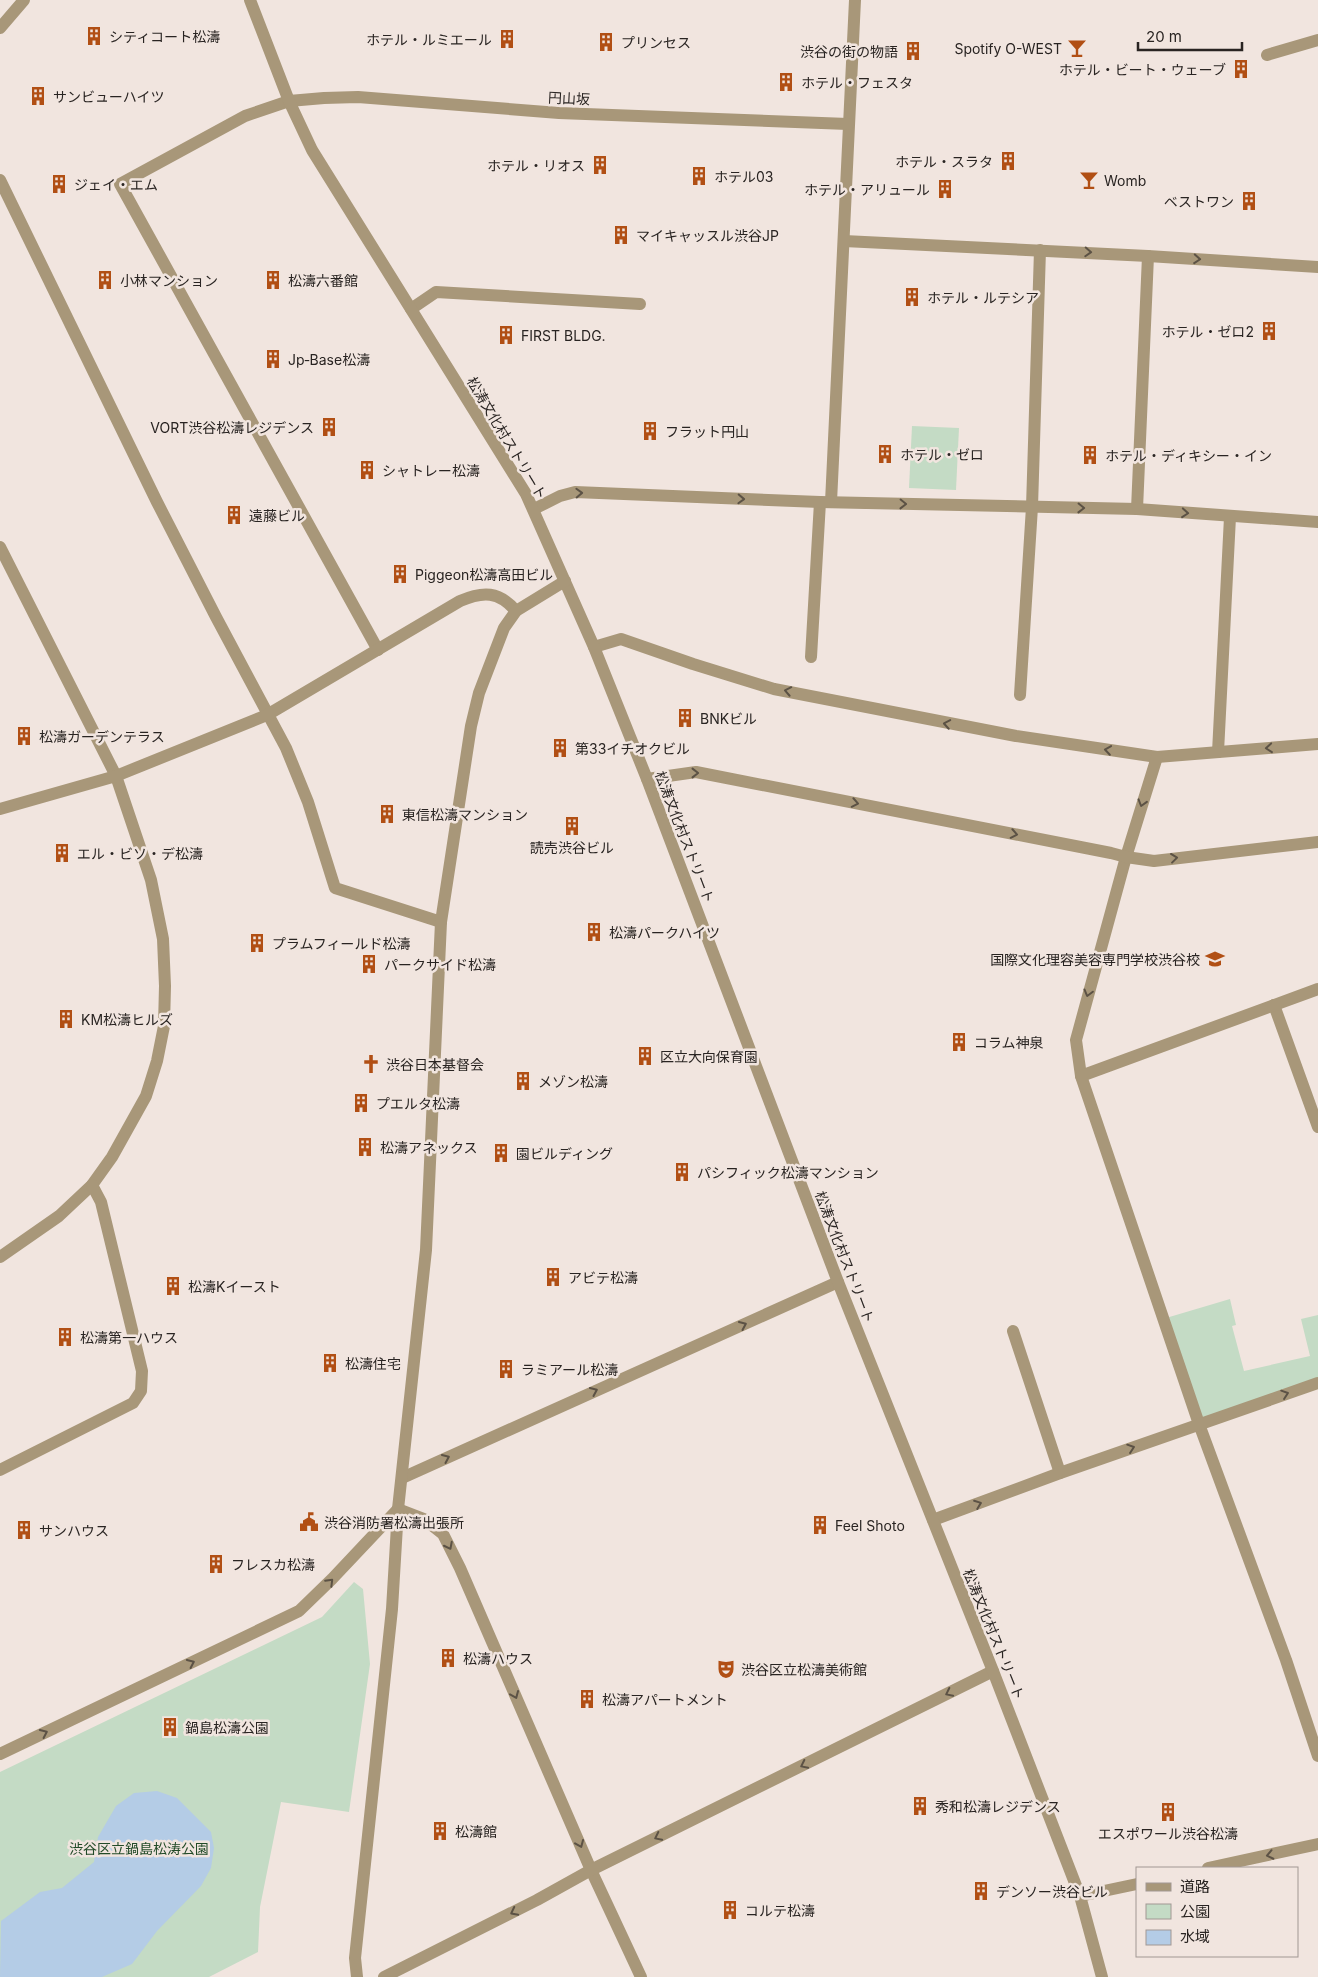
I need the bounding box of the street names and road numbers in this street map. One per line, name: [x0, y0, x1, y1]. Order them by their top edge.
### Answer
street label: 円山坂: [548, 88, 590, 108]
street label: 松涛文化村ストリート: [464, 374, 550, 502]
street label: 松涛文化村ストリート: [652, 769, 718, 905]
street label: 松涛文化村ストリート: [812, 1189, 878, 1325]
street label: 松涛文化村ストリート: [960, 1566, 1028, 1702]

